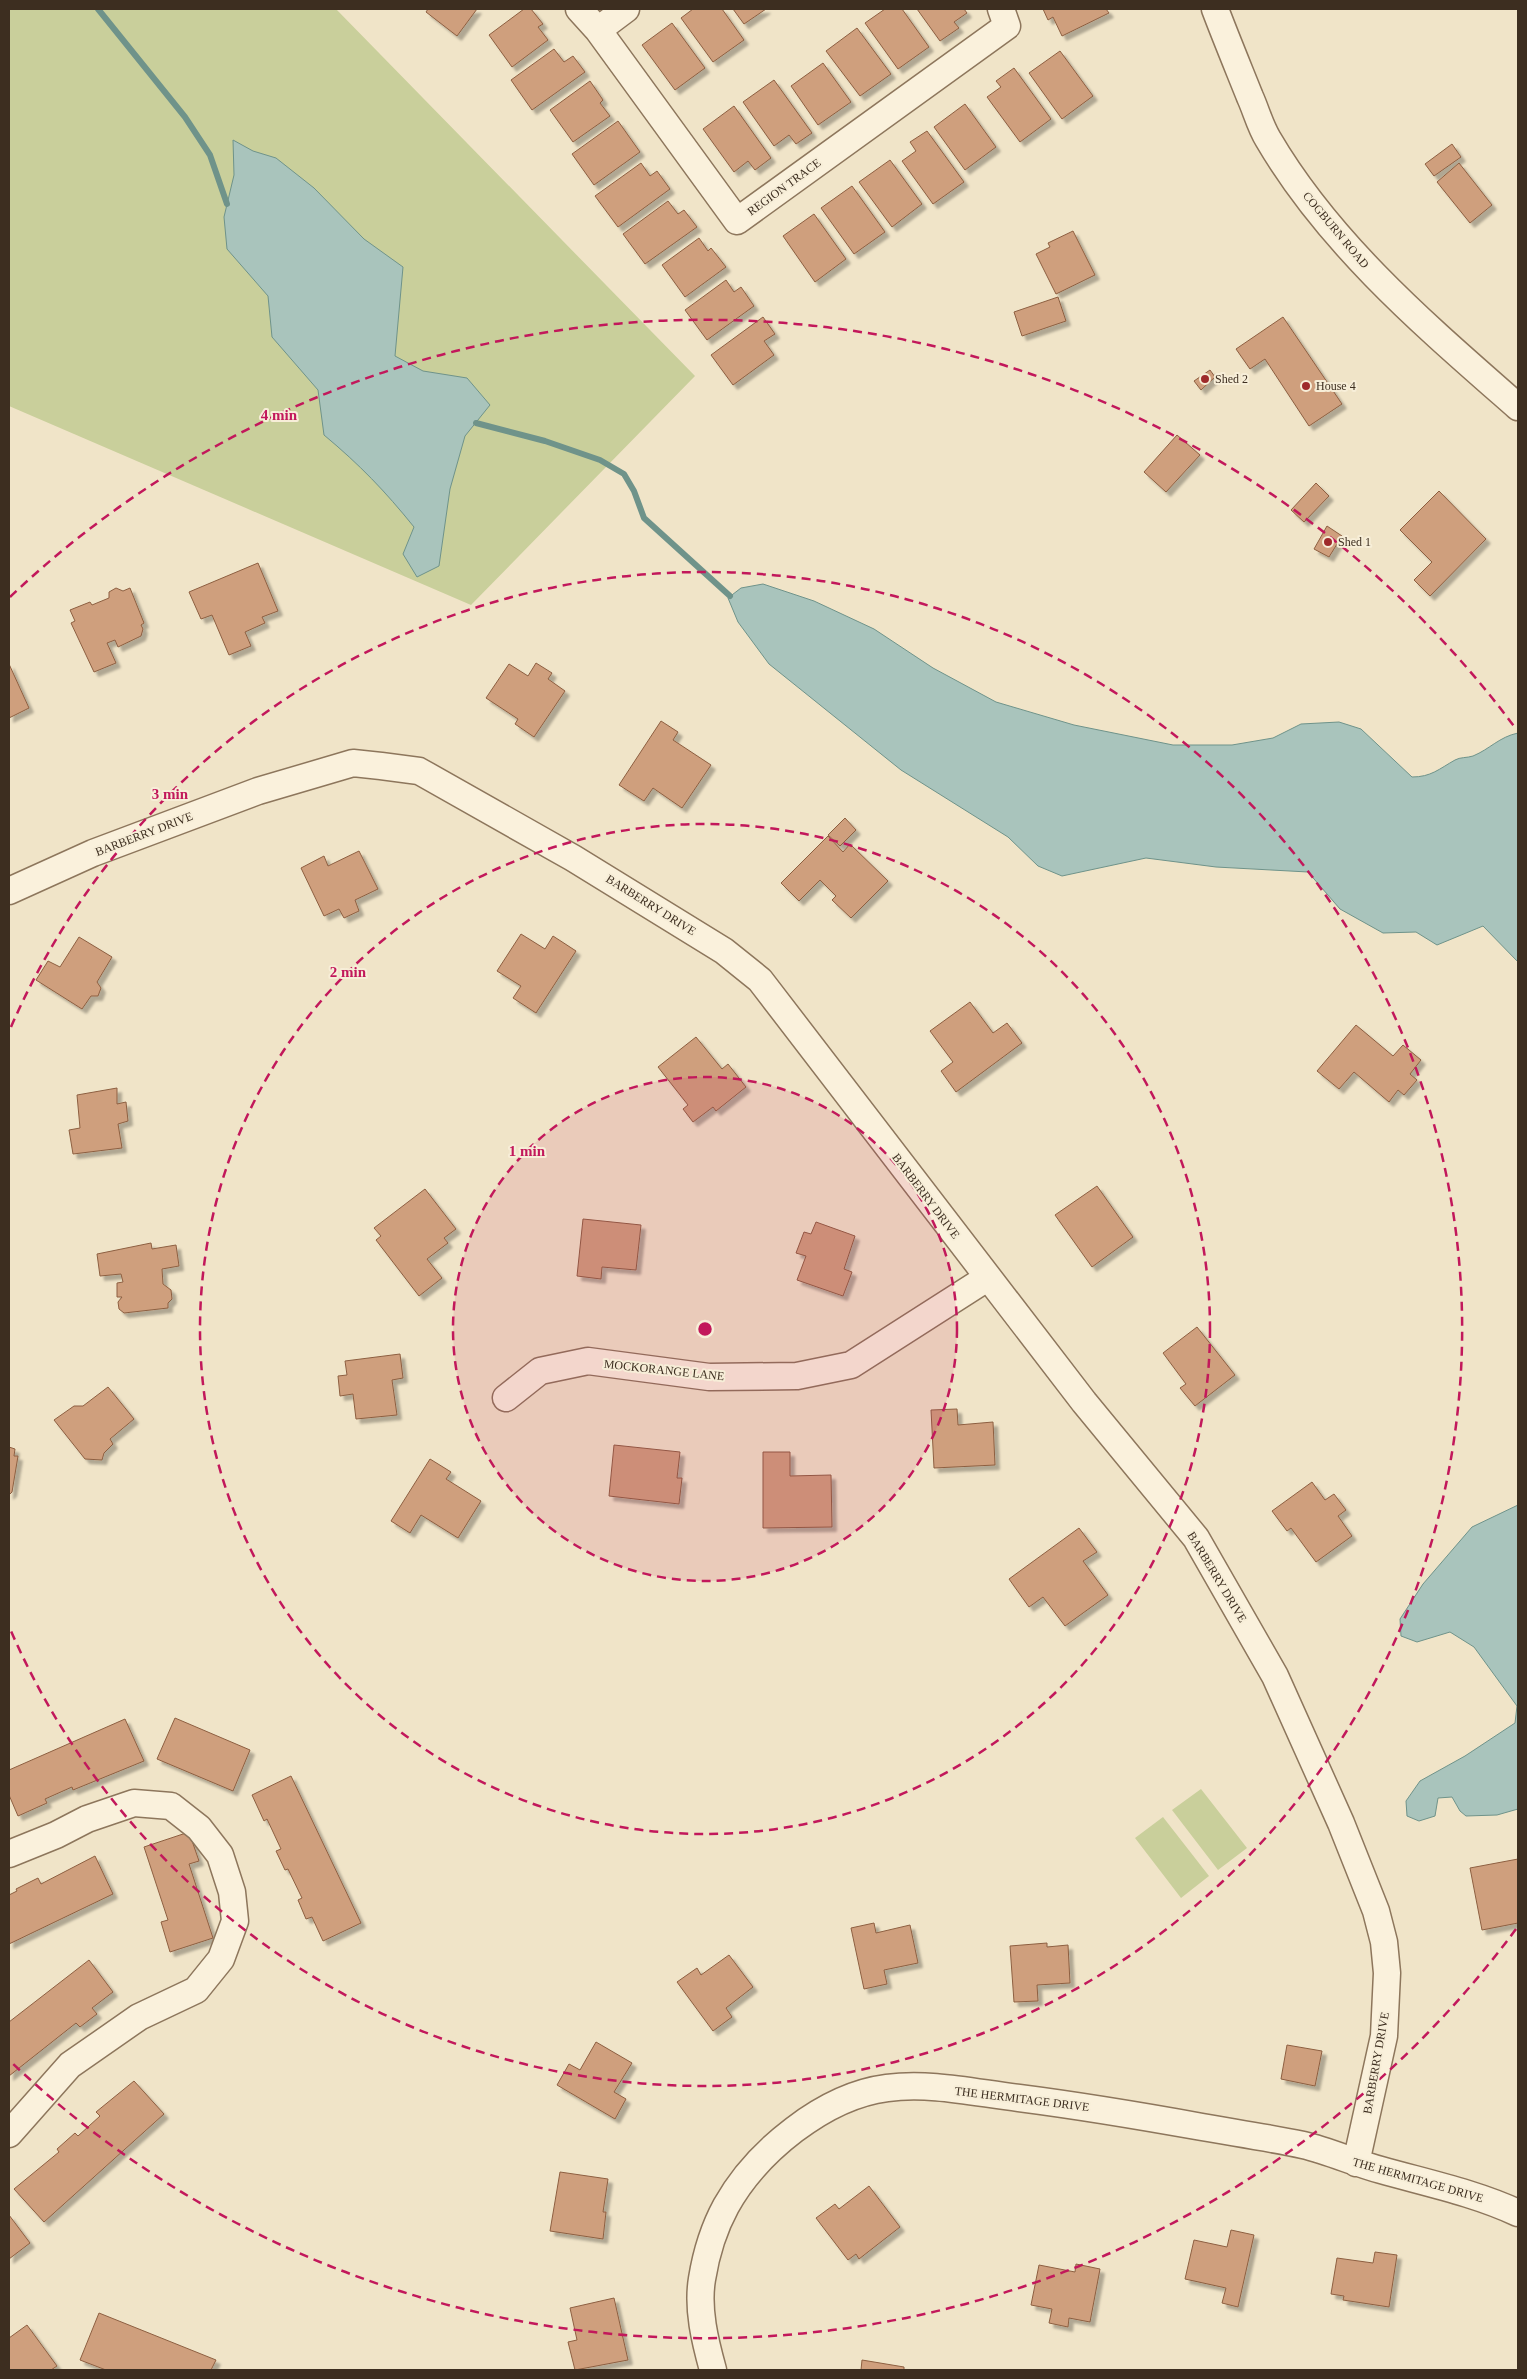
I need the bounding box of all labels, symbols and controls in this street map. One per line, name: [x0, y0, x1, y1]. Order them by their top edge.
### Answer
street label: REGION TRACE: [745, 156, 823, 218]
street label: COGBURN ROAD: [1300, 189, 1372, 271]
place label: Shed 2: [1215, 372, 1248, 386]
marker: Shed 2: [1199, 373, 1211, 385]
place label: House 4: [1316, 379, 1356, 393]
marker: House 4: [1300, 380, 1312, 392]
text: 4 min: [261, 407, 298, 423]
place label: Shed 1: [1338, 535, 1371, 549]
marker: Shed 1: [1322, 536, 1334, 548]
text: 3 min: [152, 786, 189, 802]
street label: BARBERRY DRIVE: [93, 809, 195, 859]
street label: BARBERRY DRIVE: [604, 872, 698, 938]
text: 2 min: [330, 964, 367, 980]
text: 1 min: [509, 1143, 546, 1159]
street label: BARBERRY DRIVE: [889, 1151, 963, 1241]
centre of rings: [696, 1320, 714, 1338]
street label: MOCKORANGE LANE: [603, 1357, 725, 1383]
street label: BARBERRY DRIVE: [1184, 1529, 1250, 1625]
street label: BARBERRY DRIVE: [1360, 2011, 1392, 2115]
street label: THE HERMITAGE DRIVE: [954, 2084, 1090, 2114]
street label: THE HERMITAGE DRIVE: [1351, 2155, 1485, 2205]

